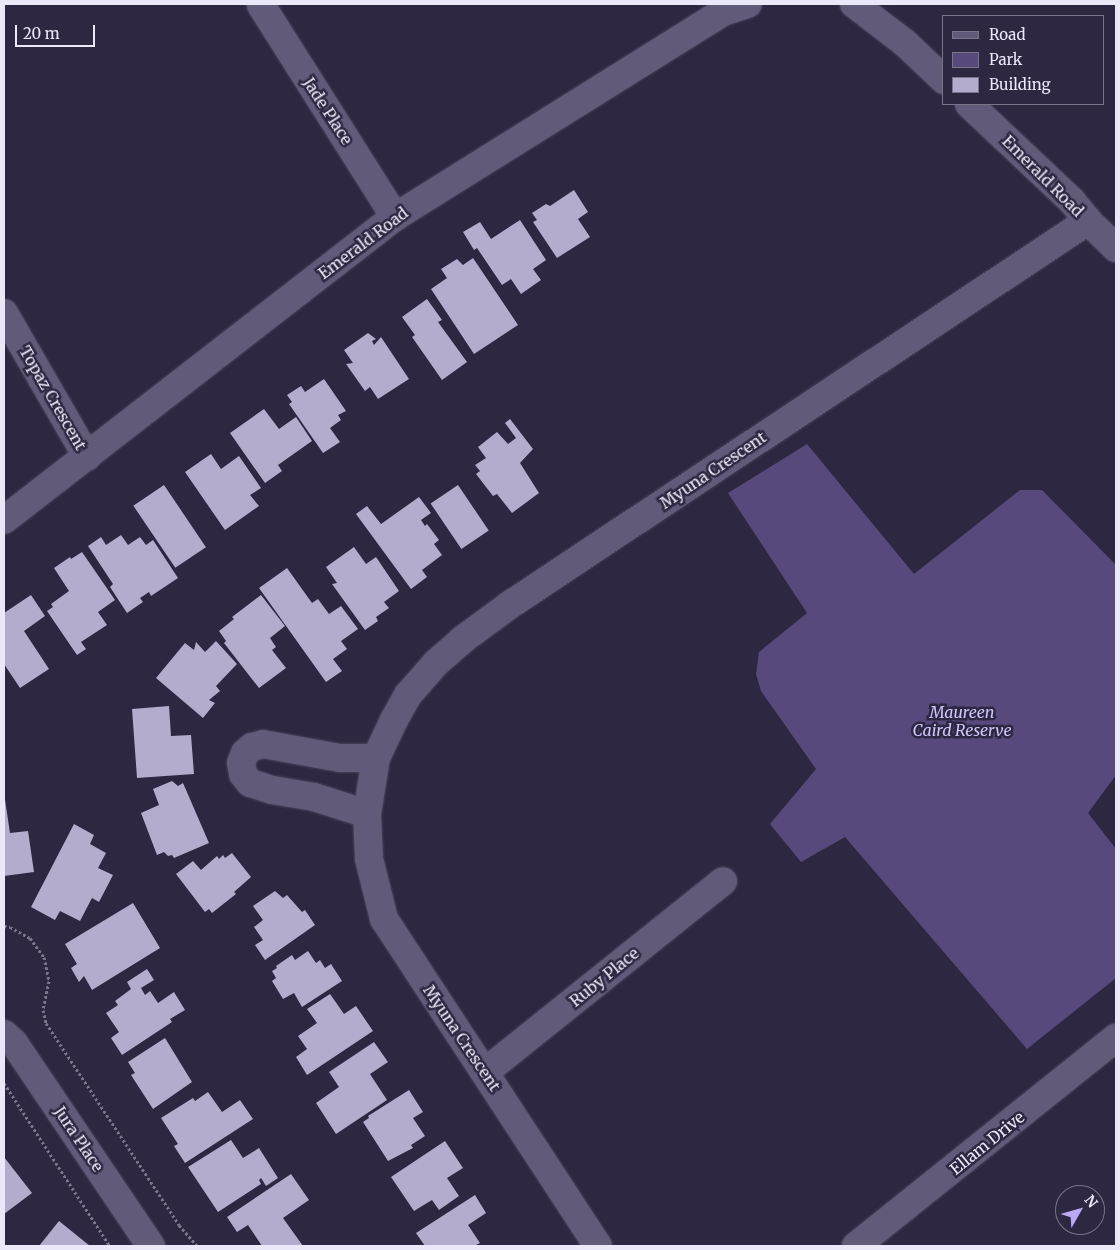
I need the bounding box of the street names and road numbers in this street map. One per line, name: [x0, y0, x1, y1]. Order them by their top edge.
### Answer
street label: Jade Place: [299, 74, 357, 148]
street label: Emerald Road: [998, 131, 1088, 221]
street label: Emerald Road: [314, 203, 412, 283]
street label: Topaz Crescent: [15, 342, 91, 454]
street label: Myuna Crescent: [656, 427, 770, 513]
street label: Ruby Place: [566, 943, 642, 1011]
street label: Myuna Crescent: [419, 981, 505, 1095]
street label: Jura Place: [50, 1103, 108, 1175]
street label: Ellam Drive: [946, 1107, 1028, 1179]

